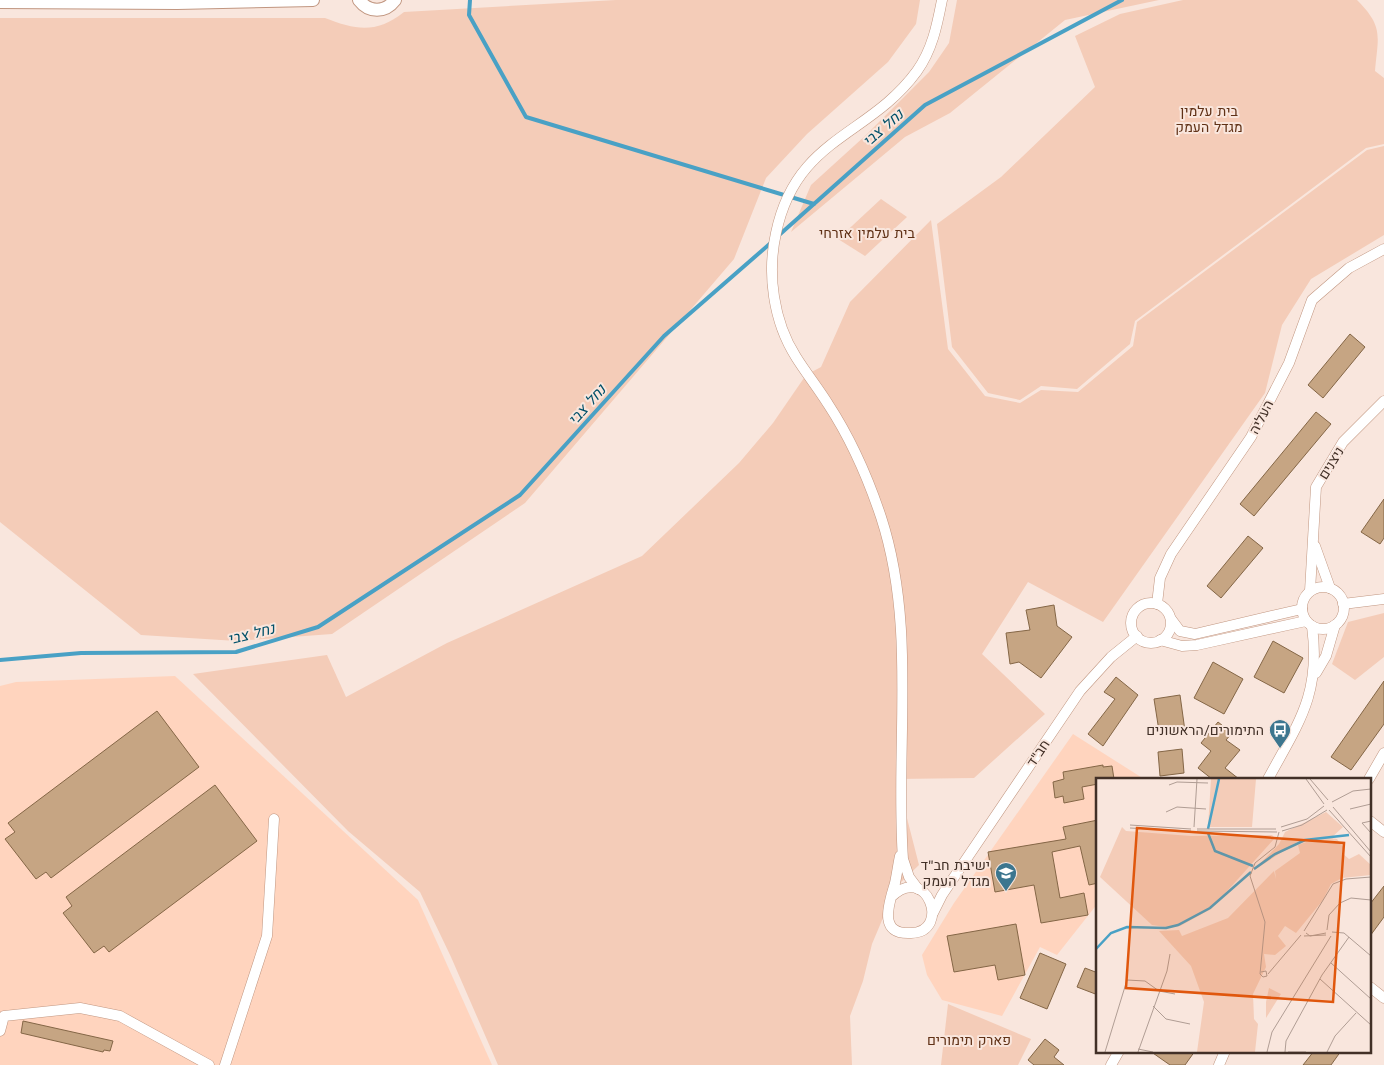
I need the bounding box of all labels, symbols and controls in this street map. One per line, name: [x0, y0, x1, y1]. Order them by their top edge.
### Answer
park label: בית עלמין מגדל העמק: [1175, 103, 1243, 135]
water label: נחל צבי: [859, 104, 908, 151]
park label: בית עלמין אזרחי: [819, 225, 916, 241]
water label: נחל צבי: [564, 380, 611, 429]
street label: העליה: [1246, 397, 1276, 437]
street label: ניצנים: [1315, 444, 1347, 482]
water label: נחל צבי: [226, 619, 278, 649]
bus stop icon: התימורים/הראשונים: [1268, 718, 1292, 749]
place label: התימורים/הראשונים: [1146, 722, 1264, 738]
street label: חב"ד: [1023, 737, 1053, 769]
inset map: [1096, 778, 1372, 1052]
place label: ישיבת חב"ד מגדל העמק: [921, 857, 990, 889]
school or university icon: ישיבת חב"ד מגדל העמק: [994, 861, 1018, 892]
park label: פארק תימורים: [927, 1032, 1011, 1048]

